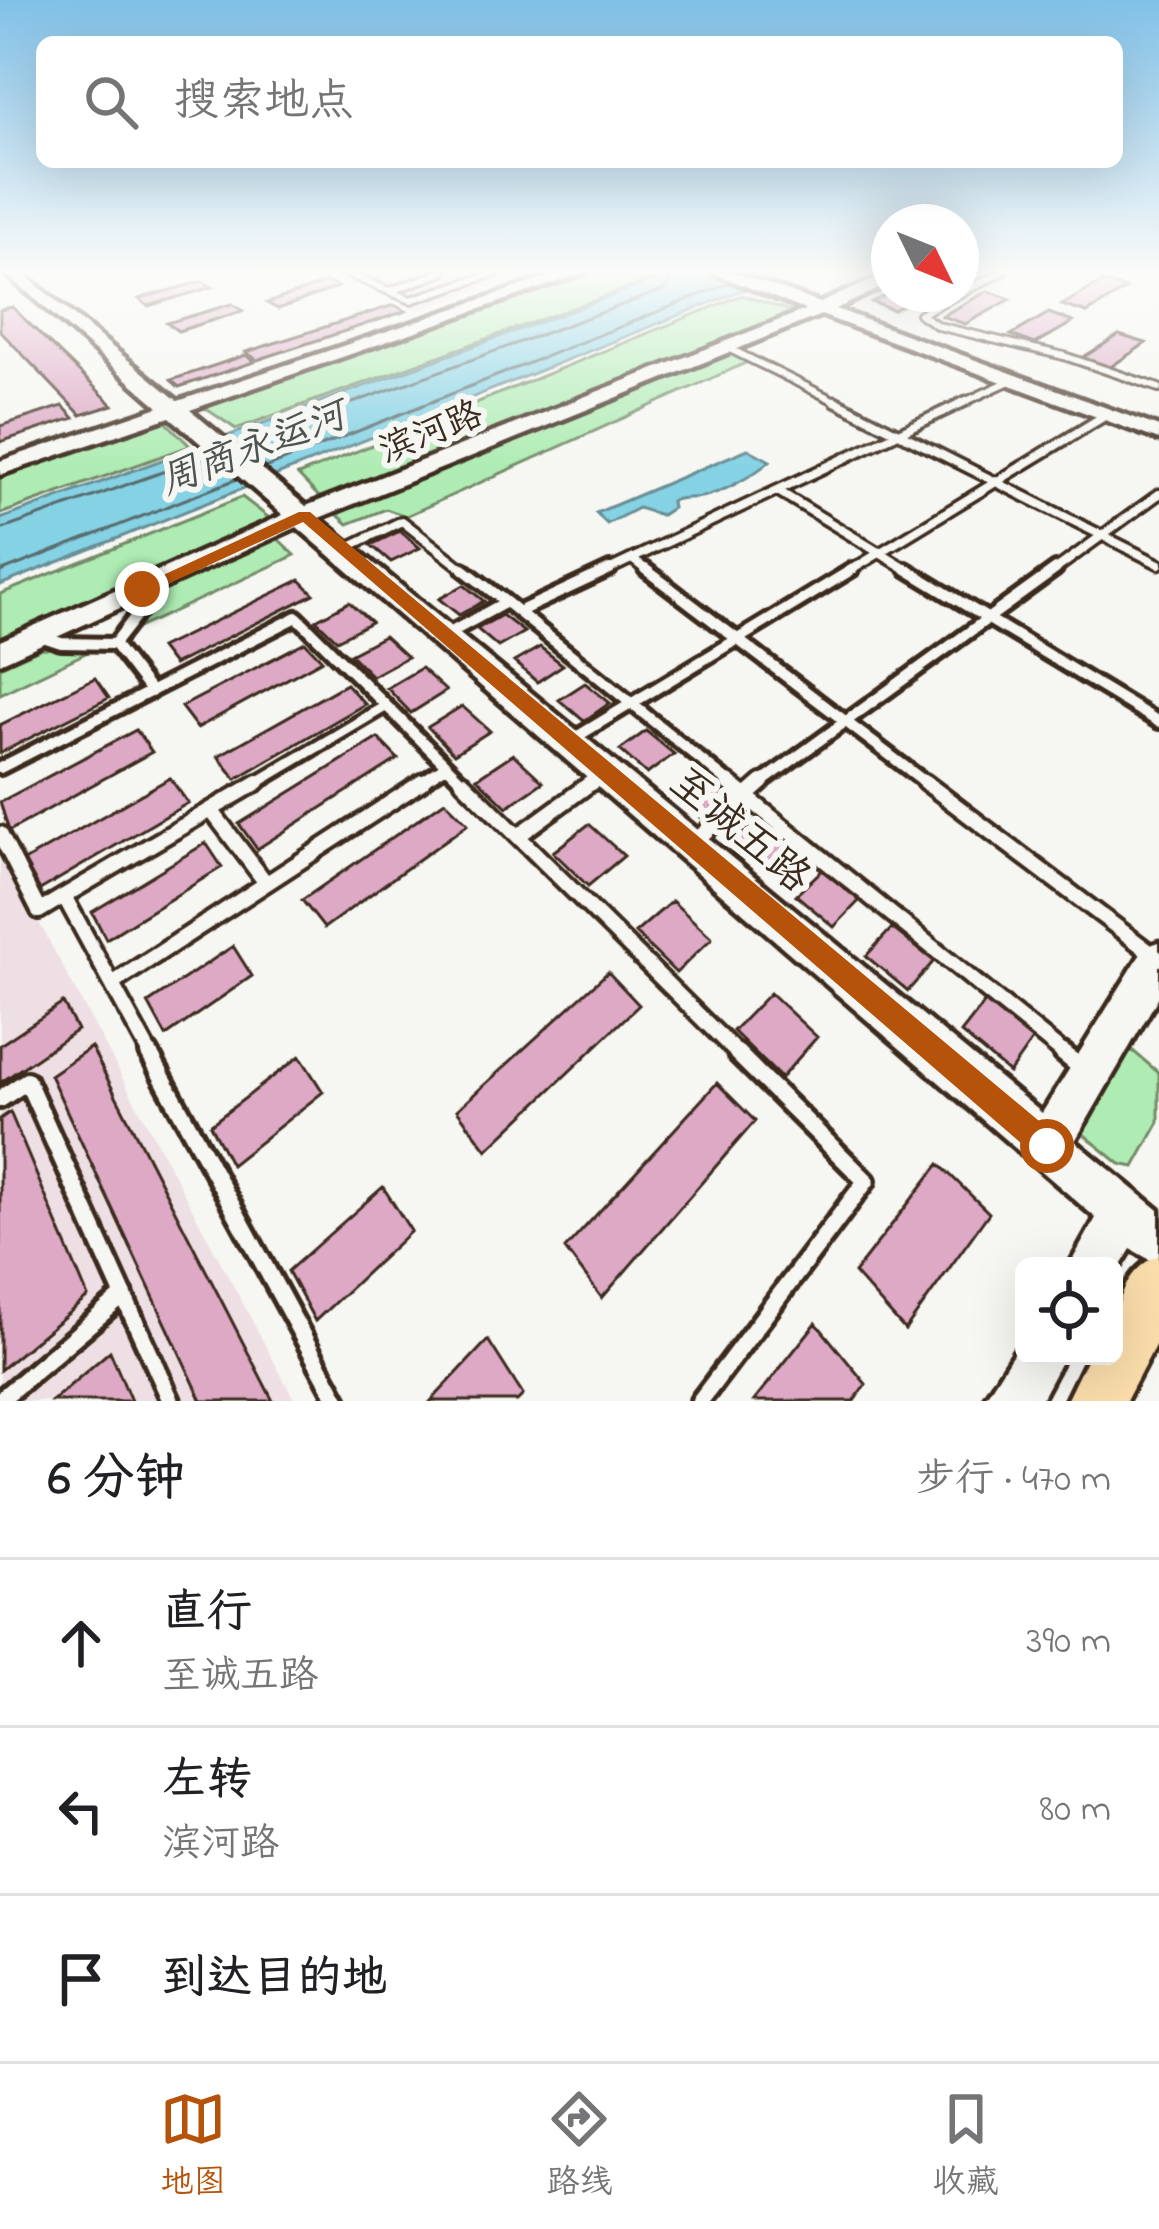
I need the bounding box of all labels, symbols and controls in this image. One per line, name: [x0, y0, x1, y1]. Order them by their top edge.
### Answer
search box: [36, 36, 1123, 168]
icon: search: [78, 69, 144, 135]
text: 搜索地点: [174, 70, 354, 136]
north arrow: [871, 204, 979, 312]
water label: 周商永运河: [152, 387, 360, 512]
street label: 滨河路: [372, 389, 492, 479]
route end: [115, 562, 169, 616]
street label: 至诚五路: [655, 754, 823, 909]
route start: [1020, 1119, 1074, 1173]
map controls: [1015, 1257, 1123, 1365]
button: locate: [1015, 1257, 1123, 1365]
text: 6 分钟: [48, 1443, 185, 1518]
text: 步行 · 470 m: [916, 1452, 1111, 1509]
text: 直行: [162, 1581, 252, 1647]
icon: ahead: [48, 1610, 114, 1676]
text: 390 m: [1026, 1614, 1111, 1671]
text: 至诚五路: [162, 1649, 318, 1706]
text: 左转: [162, 1749, 252, 1815]
icon: left: [48, 1778, 114, 1844]
text: 80 m: [1040, 1782, 1111, 1839]
text: 滨河路: [162, 1817, 279, 1874]
icon: arrive: [48, 1946, 114, 2012]
text: 到达目的地: [162, 1947, 387, 2013]
tab: 地图: [160, 2086, 226, 2208]
tab: 路线: [546, 2086, 612, 2208]
tab: 收藏: [933, 2086, 999, 2208]

